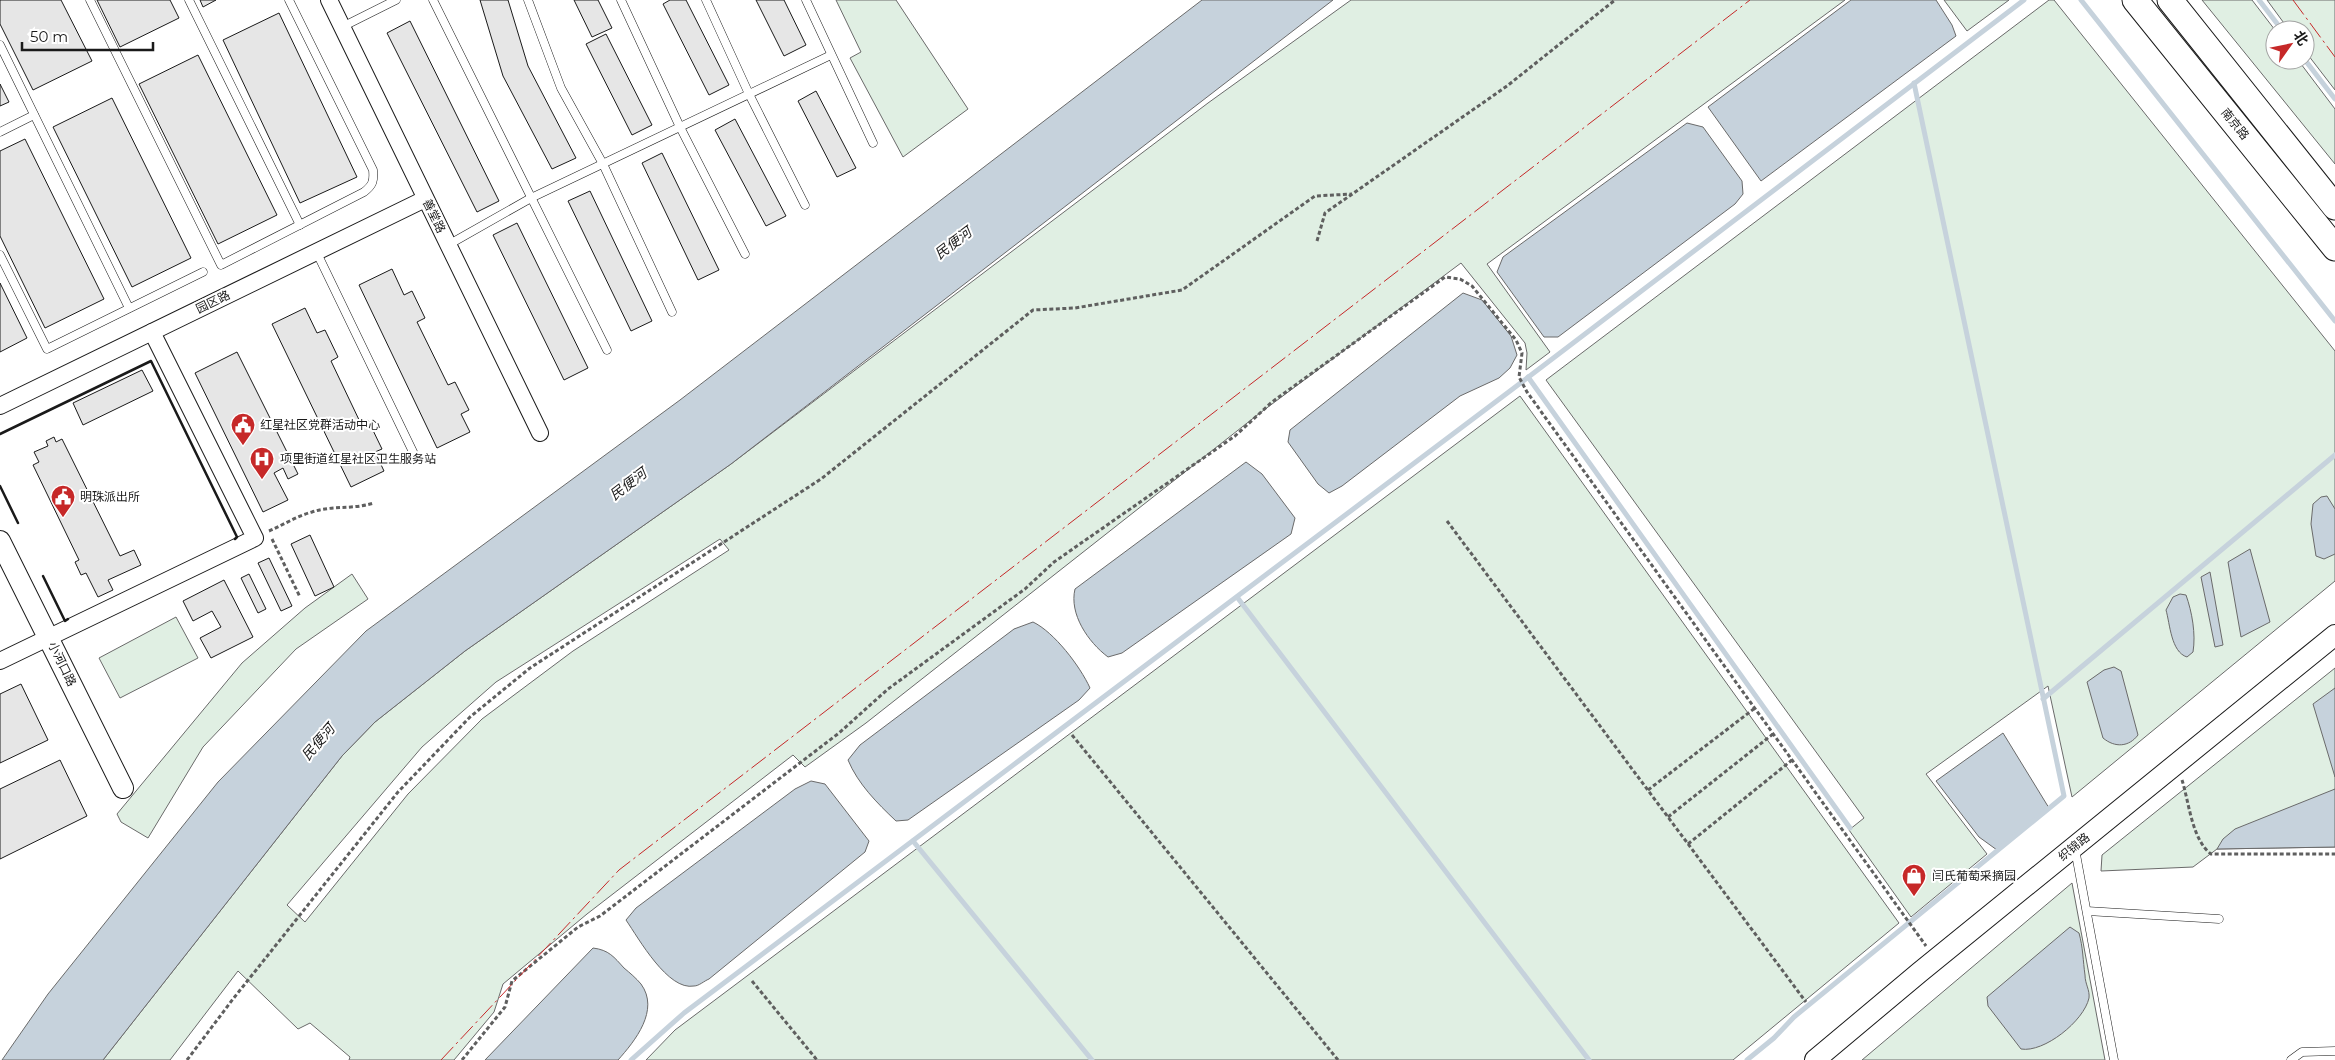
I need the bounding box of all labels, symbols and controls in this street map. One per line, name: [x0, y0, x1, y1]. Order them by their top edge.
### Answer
scale bar: [22, 20, 154, 52]
north arrow: [2265, 20, 2315, 70]
text: 50 m: [30, 27, 68, 46]
text: 北: [2290, 27, 2312, 49]
street label: 南京路: [2218, 105, 2253, 142]
street label: 善堂路: [420, 196, 449, 235]
water label: 民便河: [931, 221, 978, 263]
street label: 园区路: [193, 287, 232, 316]
public building icon: 红星社区党群活动中心: [230, 412, 256, 446]
place label: 红星社区党群活动中心: [260, 417, 380, 432]
hospital icon: 项里街道红星社区卫生服务站: [249, 446, 275, 480]
place label: 项里街道红星社区卫生服务站: [280, 451, 436, 466]
water label: 民便河: [606, 462, 653, 504]
public building icon: 明珠派出所: [50, 484, 76, 518]
place label: 明珠派出所: [80, 489, 140, 504]
street label: 小河口路: [45, 639, 80, 689]
water label: 民便河: [297, 718, 341, 764]
street label: 织锦路: [2055, 829, 2092, 864]
shop icon: 闫氏葡萄采摘园: [1901, 863, 1927, 897]
place label: 闫氏葡萄采摘园: [1932, 868, 2016, 883]

